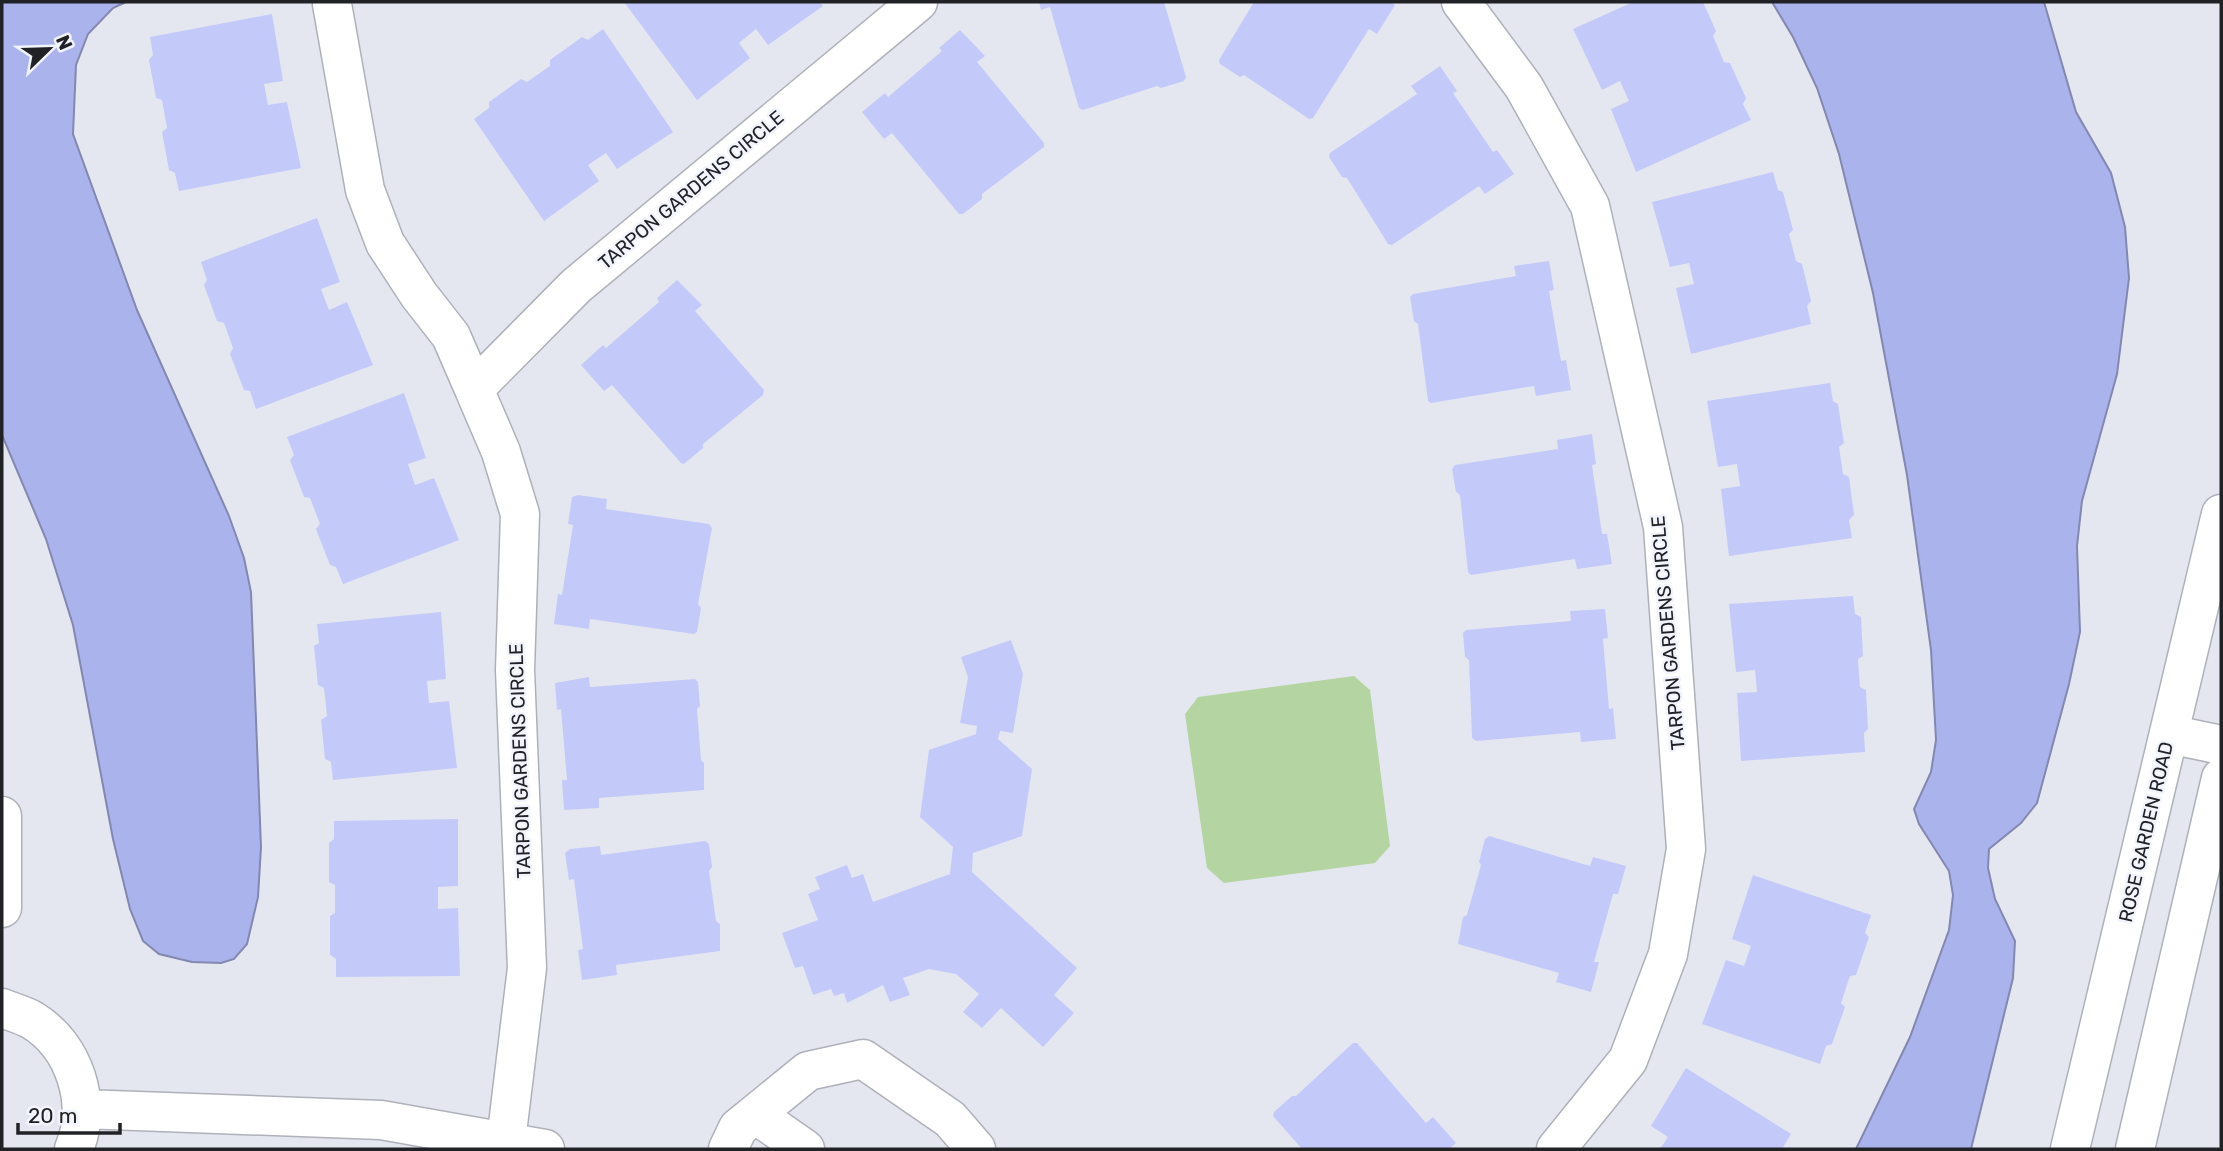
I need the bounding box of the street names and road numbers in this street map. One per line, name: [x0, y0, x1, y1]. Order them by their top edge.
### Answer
street label: TARPON GARDENS CIRCLE: [594, 106, 788, 274]
street label: TARPON GARDENS CIRCLE: [1646, 515, 1690, 751]
street label: TARPON GARDENS CIRCLE: [504, 643, 536, 879]
street label: ROSE GARDEN ROAD: [2114, 740, 2178, 924]

